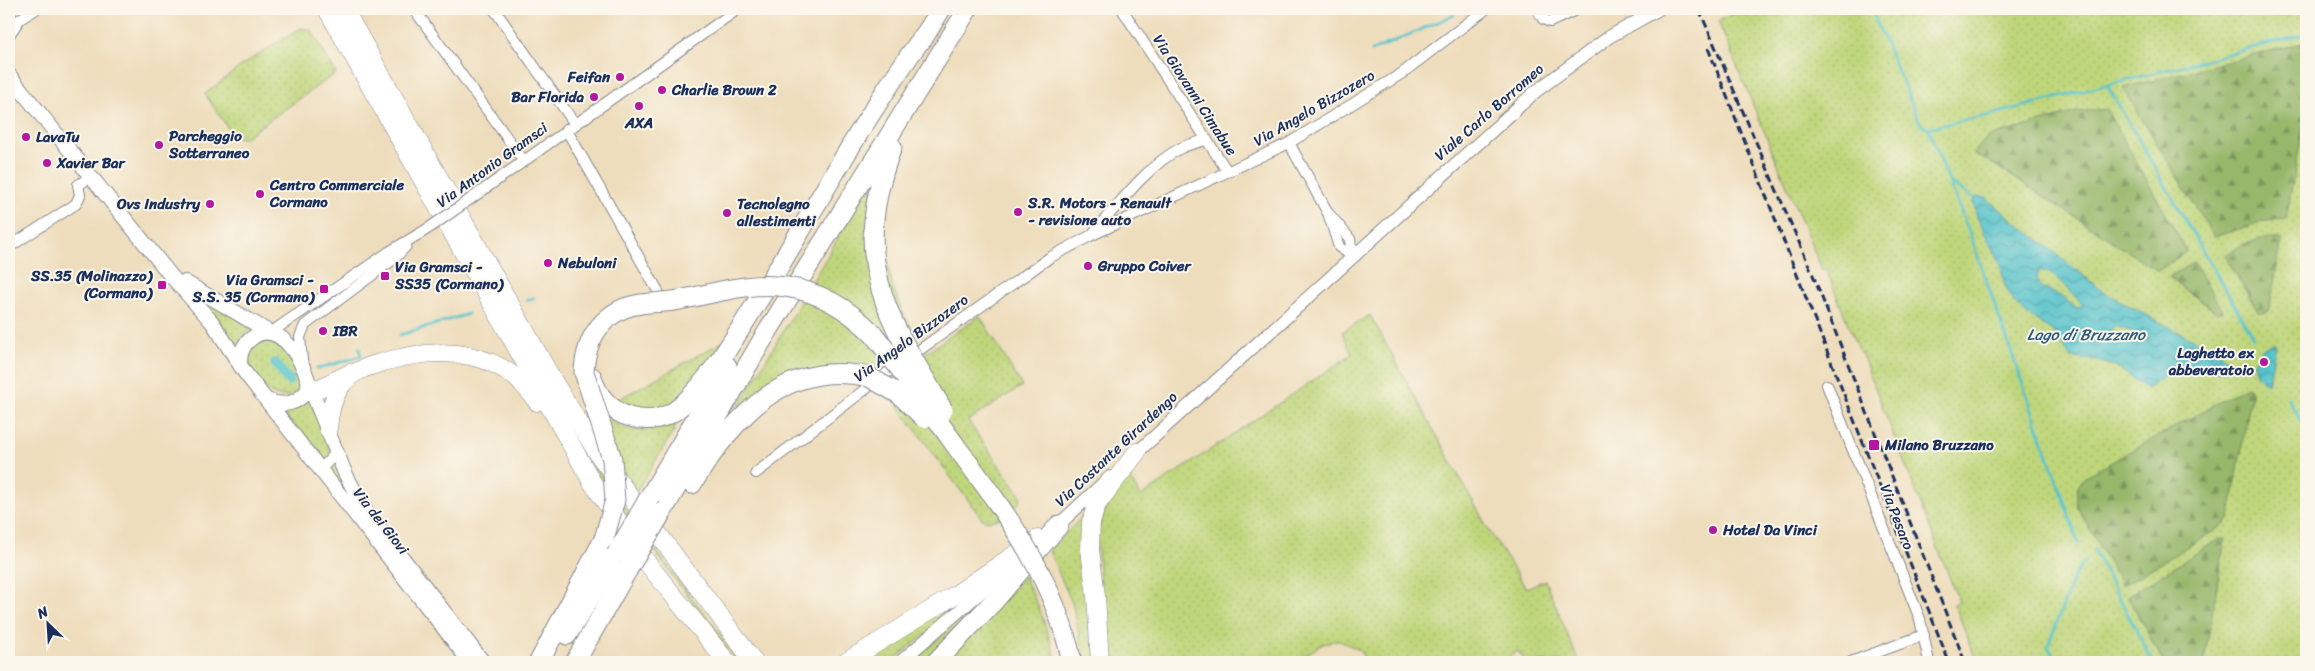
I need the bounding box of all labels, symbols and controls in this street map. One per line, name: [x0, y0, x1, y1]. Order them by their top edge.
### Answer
street label: Via Giovanni Cimabue: [1146, 29, 1244, 161]
street label: Viale Carlo Borromeo: [1428, 56, 1550, 167]
street label: Via Angelo Bizzozero: [1248, 62, 1380, 153]
place label: Feifan: [567, 64, 611, 90]
marker: Feifan: [614, 71, 626, 83]
place label: Charlie Brown 2: [671, 77, 777, 103]
place label: Bar Florida: [511, 84, 584, 110]
marker: Charlie Brown 2: [656, 84, 668, 96]
marker: Bar Florida: [588, 91, 600, 103]
marker: AXA: [633, 100, 645, 112]
place label: AXA: [624, 110, 653, 136]
street label: Via Antonio Gramsci: [431, 115, 554, 214]
place label: Parcheggio Sotterraneo: [168, 123, 250, 166]
place label: LavaTu: [36, 124, 81, 150]
marker: LavaTu: [20, 131, 32, 143]
marker: Parcheggio Sotterraneo: [153, 139, 165, 151]
place label: Xavier Bar: [56, 150, 127, 176]
marker: Xavier Bar: [41, 157, 53, 169]
place label: Centro Commerciale Cormano: [269, 172, 404, 215]
marker: Centro Commerciale Cormano: [254, 188, 266, 200]
place label: S.R. Motors - Renault - revisione auto: [1027, 190, 1172, 233]
place label: Ovs Industry: [116, 191, 201, 217]
place label: Tecnolegno allestimenti: [736, 191, 817, 234]
marker: Ovs Industry: [204, 198, 216, 210]
marker: S.R. Motors - Renault - revisione auto: [1012, 206, 1024, 218]
marker: Tecnolegno allestimenti: [721, 207, 733, 219]
place label: Nebuloni: [557, 250, 617, 276]
place label: Gruppo Coiver: [1097, 253, 1193, 279]
place label: Via Gramsci - SS35 (Cormano): [394, 254, 505, 297]
marker: Nebuloni: [542, 257, 554, 269]
marker: Gruppo Coiver: [1082, 260, 1094, 272]
place label: SS.35 (Molinazzo) (Cormano): [30, 263, 154, 306]
place label: Via Gramsci - S.S. 35 (Cormano): [192, 267, 316, 310]
marker: Via Gramsci - SS35 (Cormano): [379, 270, 391, 282]
marker: SS.35 (Molinazzo) (Cormano): [156, 279, 168, 291]
marker: Via Gramsci - S.S. 35 (Cormano): [318, 283, 330, 295]
street label: Via Angelo Bizzozero: [848, 287, 974, 389]
place label: IBR: [332, 318, 358, 344]
water label: Lago di Bruzzano: [2027, 320, 2146, 349]
marker: IBR: [317, 325, 329, 337]
place label: Laghetto ex abbeveratoio: [2168, 340, 2255, 383]
marker: Laghetto ex abbeveratoio: [2258, 356, 2270, 368]
street label: Via Costante Girardengo: [1048, 384, 1184, 513]
place label: Milano Bruzzano: [1884, 432, 1994, 458]
marker: Milano Bruzzano: [1867, 438, 1881, 452]
street label: Via Pesaro: [1873, 480, 1922, 554]
street label: Via dei Giovi: [346, 482, 416, 561]
place label: Hotel Da Vinci: [1722, 517, 1818, 543]
marker: Hotel Da Vinci: [1707, 524, 1719, 536]
north arrow: [22, 598, 72, 648]
text: N: [32, 599, 53, 626]

